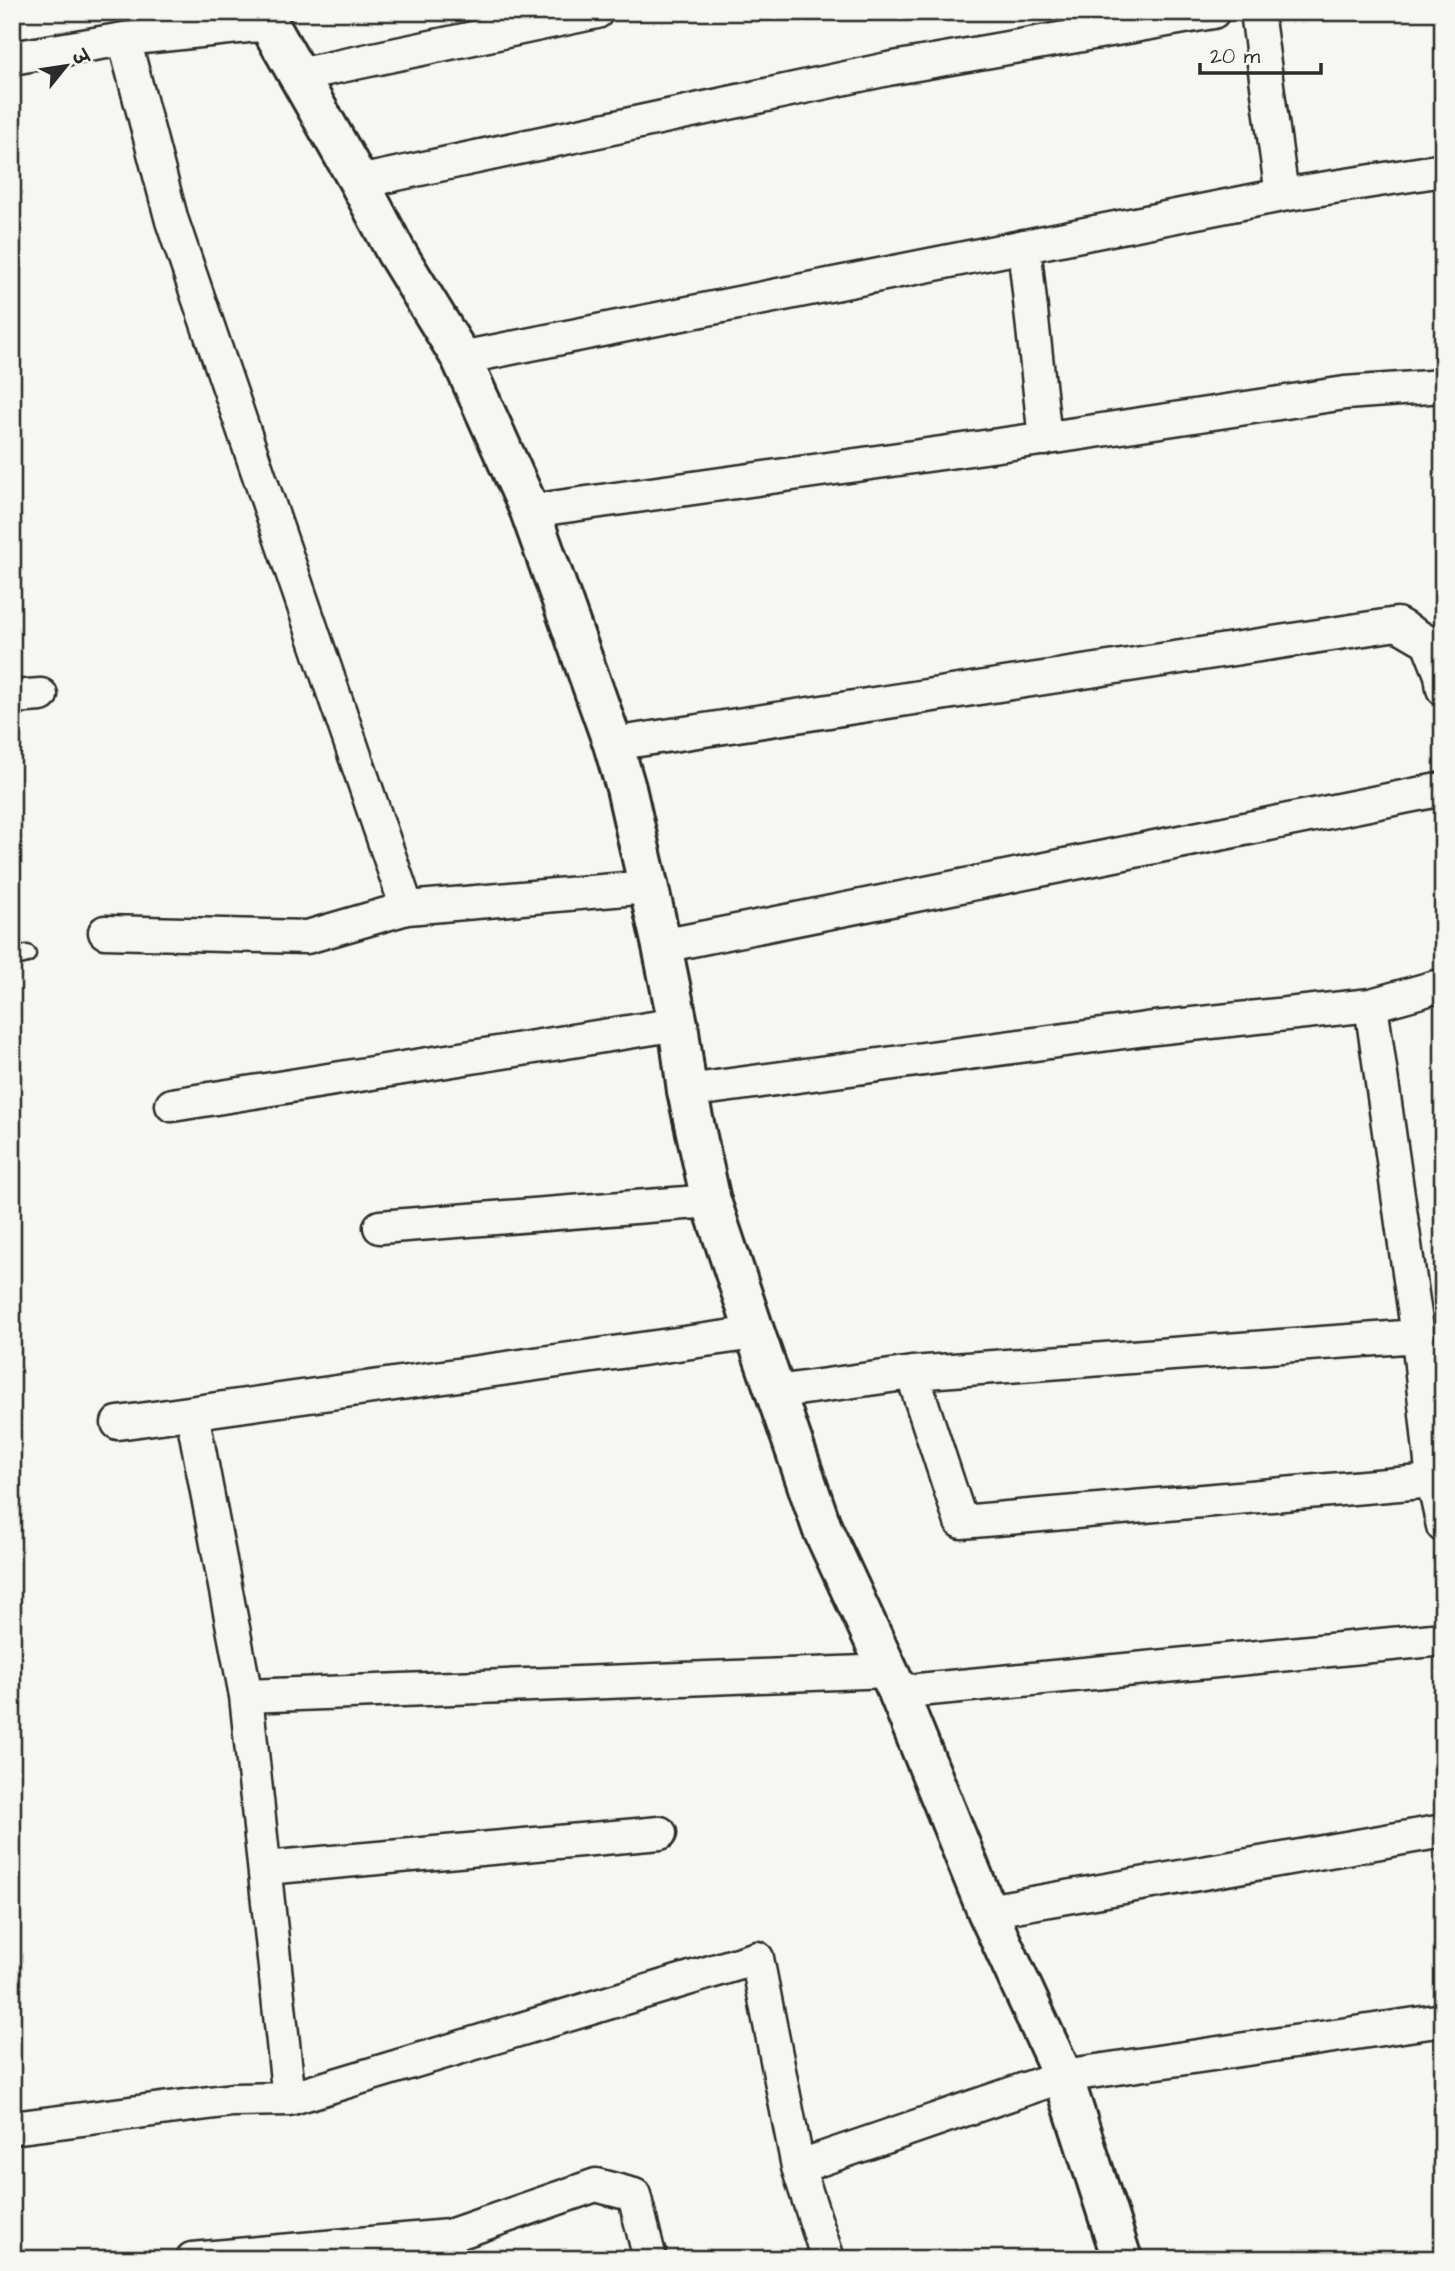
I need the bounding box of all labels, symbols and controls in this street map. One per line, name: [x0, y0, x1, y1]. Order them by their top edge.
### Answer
north arrow: [32, 32, 102, 102]
scale bar: [1200, 32, 1320, 76]
text: 20 m: [1210, 42, 1261, 71]
text: उ: [64, 44, 95, 73]

